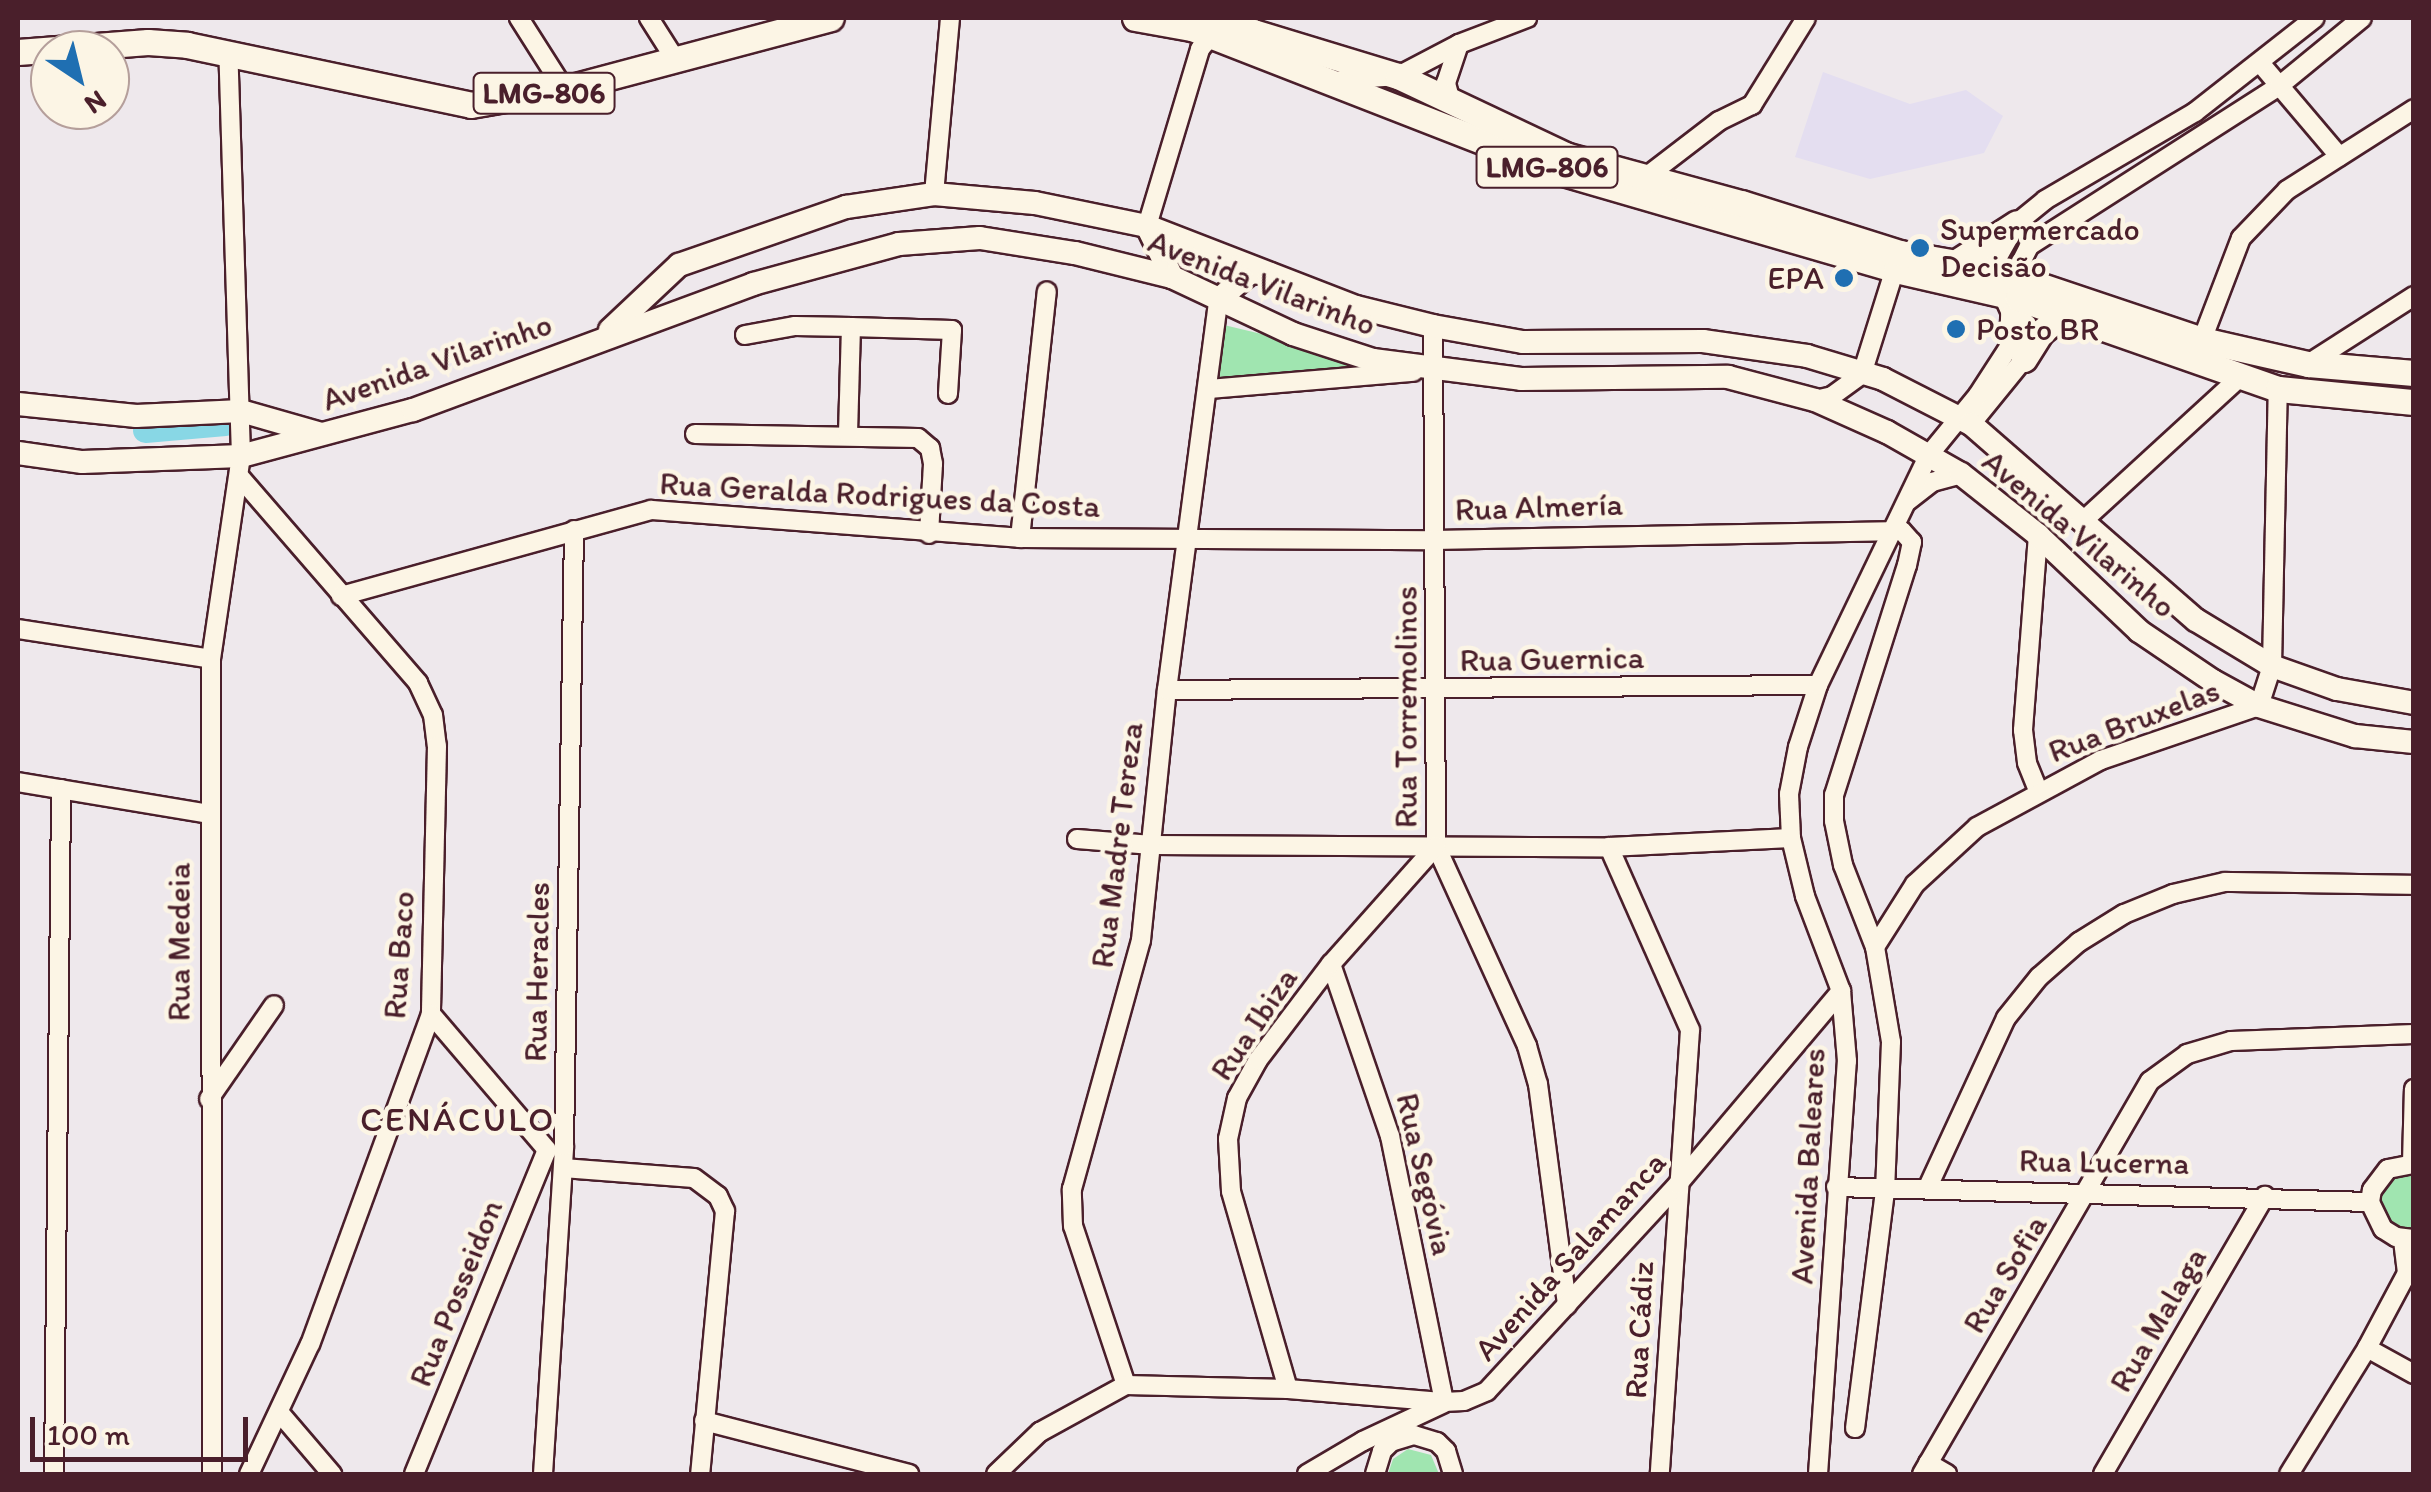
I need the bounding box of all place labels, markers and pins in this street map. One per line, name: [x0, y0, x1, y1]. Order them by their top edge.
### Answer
place label: Supermercado Decisão: [1940, 211, 2140, 286]
marker: Supermercado Decisão: [1909, 237, 1931, 259]
place label: EPA: [1768, 259, 1824, 297]
marker: EPA: [1833, 267, 1855, 289]
place label: Posto BR: [1976, 310, 2100, 348]
marker: Posto BR: [1945, 318, 1967, 340]

